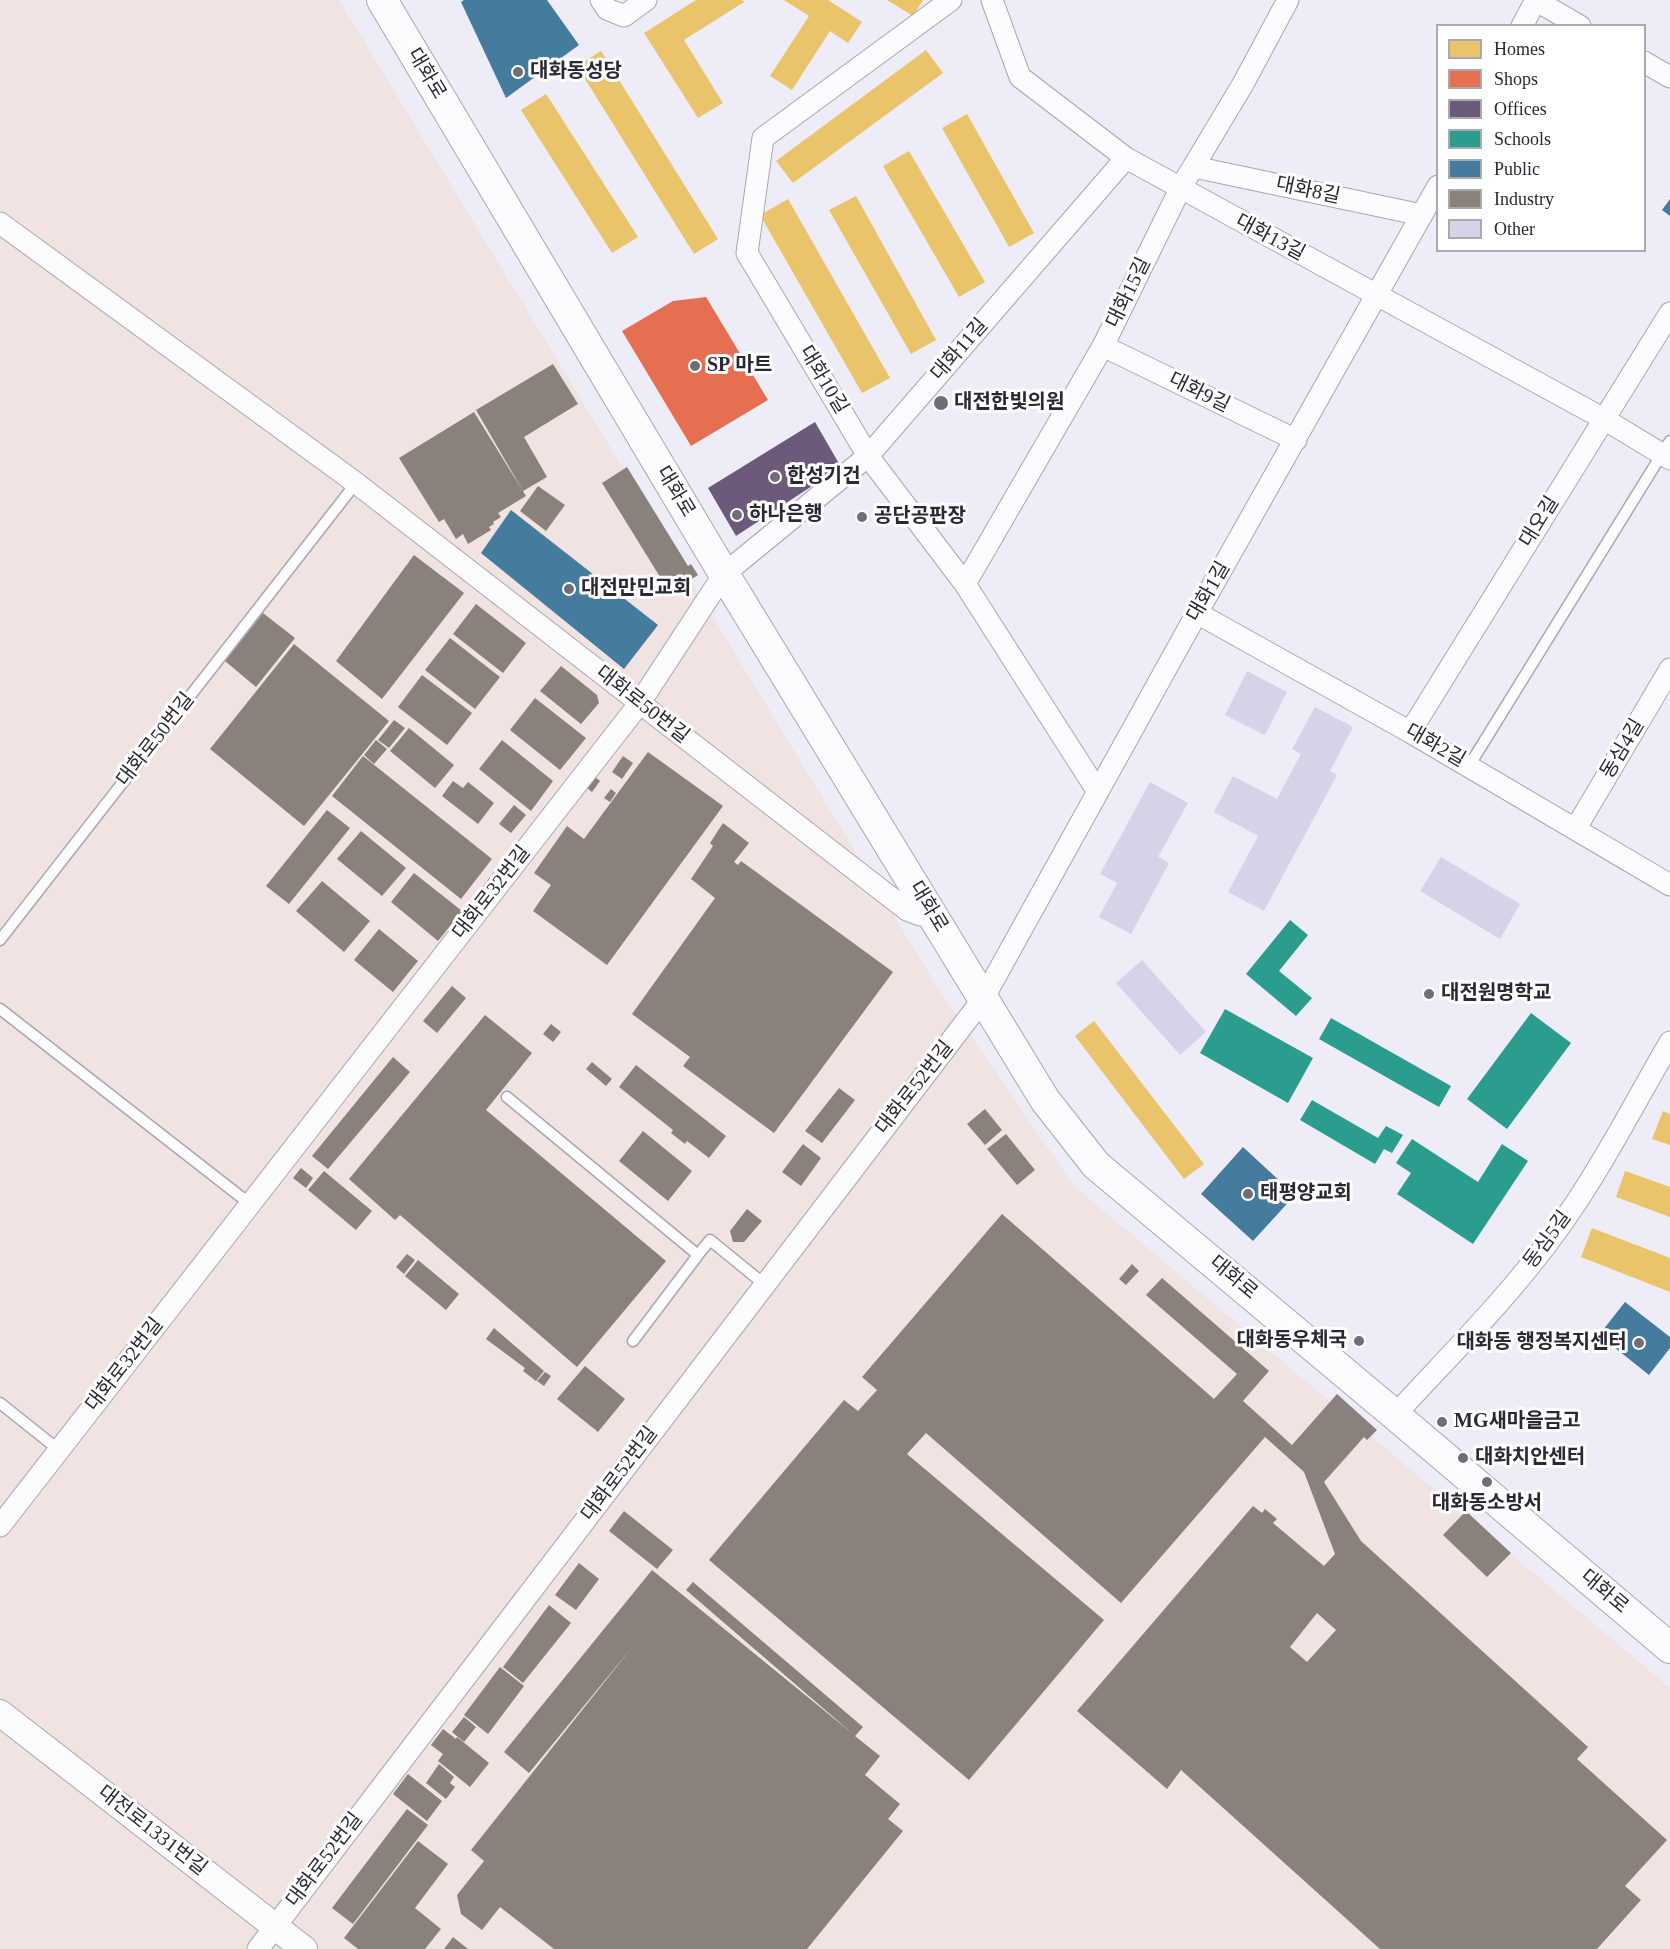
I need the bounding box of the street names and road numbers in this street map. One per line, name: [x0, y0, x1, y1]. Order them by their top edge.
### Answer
street label: 대화로: [401, 44, 451, 104]
street label: 대화8길: [1274, 172, 1342, 210]
street label: 대화13길: [1231, 210, 1309, 266]
street label: 대화15길: [1102, 254, 1156, 332]
street label: 대화11길: [927, 314, 993, 386]
street label: 대화10길: [793, 342, 853, 418]
street label: 대화9길: [1164, 368, 1234, 418]
street label: 대화로: [650, 462, 700, 522]
street label: 대오길: [1515, 492, 1565, 552]
street label: 대화1길: [1182, 558, 1236, 626]
street label: 대화로50번길: [590, 661, 694, 749]
street label: 대화로50번길: [112, 688, 200, 792]
street label: 동심4길: [1596, 715, 1650, 783]
street label: 대화2길: [1401, 719, 1469, 773]
street label: 대화로32번길: [448, 841, 536, 945]
street label: 대화로: [903, 877, 953, 937]
street label: 대화로52번길: [871, 1036, 959, 1140]
street label: 동심5길: [1519, 1207, 1577, 1273]
street label: 대화로: [1204, 1251, 1262, 1305]
street label: 대화로32번길: [81, 1313, 169, 1417]
street label: 대화로52번길: [577, 1422, 663, 1526]
street label: 대화로: [1575, 1565, 1633, 1619]
street label: 대전로1331번길: [93, 1781, 211, 1881]
street label: 대화로52번길: [282, 1808, 368, 1912]

